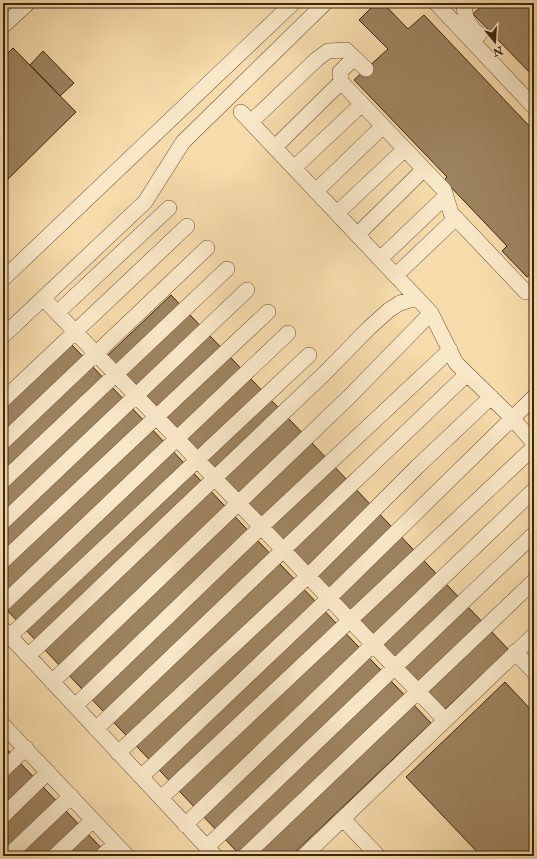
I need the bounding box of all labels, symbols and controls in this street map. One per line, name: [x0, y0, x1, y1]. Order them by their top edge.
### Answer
north arrow: [475, 22, 515, 62]
text: N: [490, 43, 506, 59]

